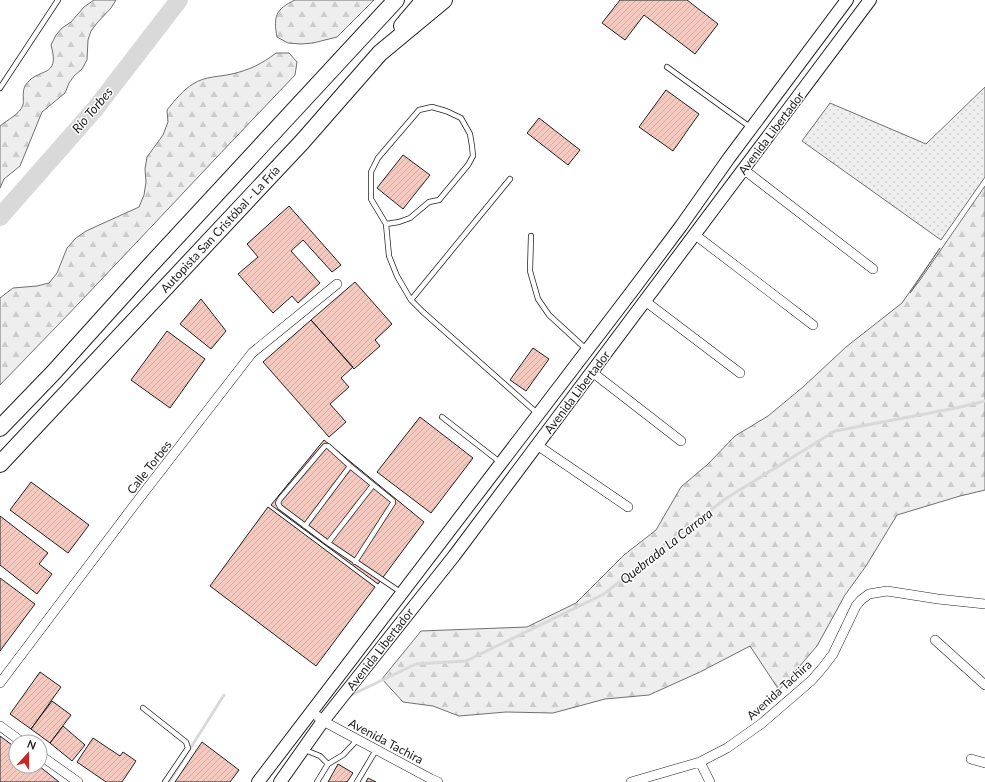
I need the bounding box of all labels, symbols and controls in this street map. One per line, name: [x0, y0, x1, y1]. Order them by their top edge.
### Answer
water label: Río Torbes: [68, 84, 116, 136]
street label: Avenida Libertador: [735, 88, 807, 177]
street label: Autopista San Cristóbal - La Fría: [157, 162, 283, 296]
street label: Avenida Libertador: [541, 347, 613, 436]
street label: Calle Torbes: [123, 437, 175, 497]
water label: Quebrada La Carrora: [616, 505, 716, 587]
street label: Avenida Libertador: [343, 605, 417, 693]
street label: Avenida Tachira: [743, 657, 815, 723]
street label: Avenida Tachira: [346, 715, 426, 767]
north arrow: [8, 734, 48, 774]
text: N: [25, 737, 38, 752]

